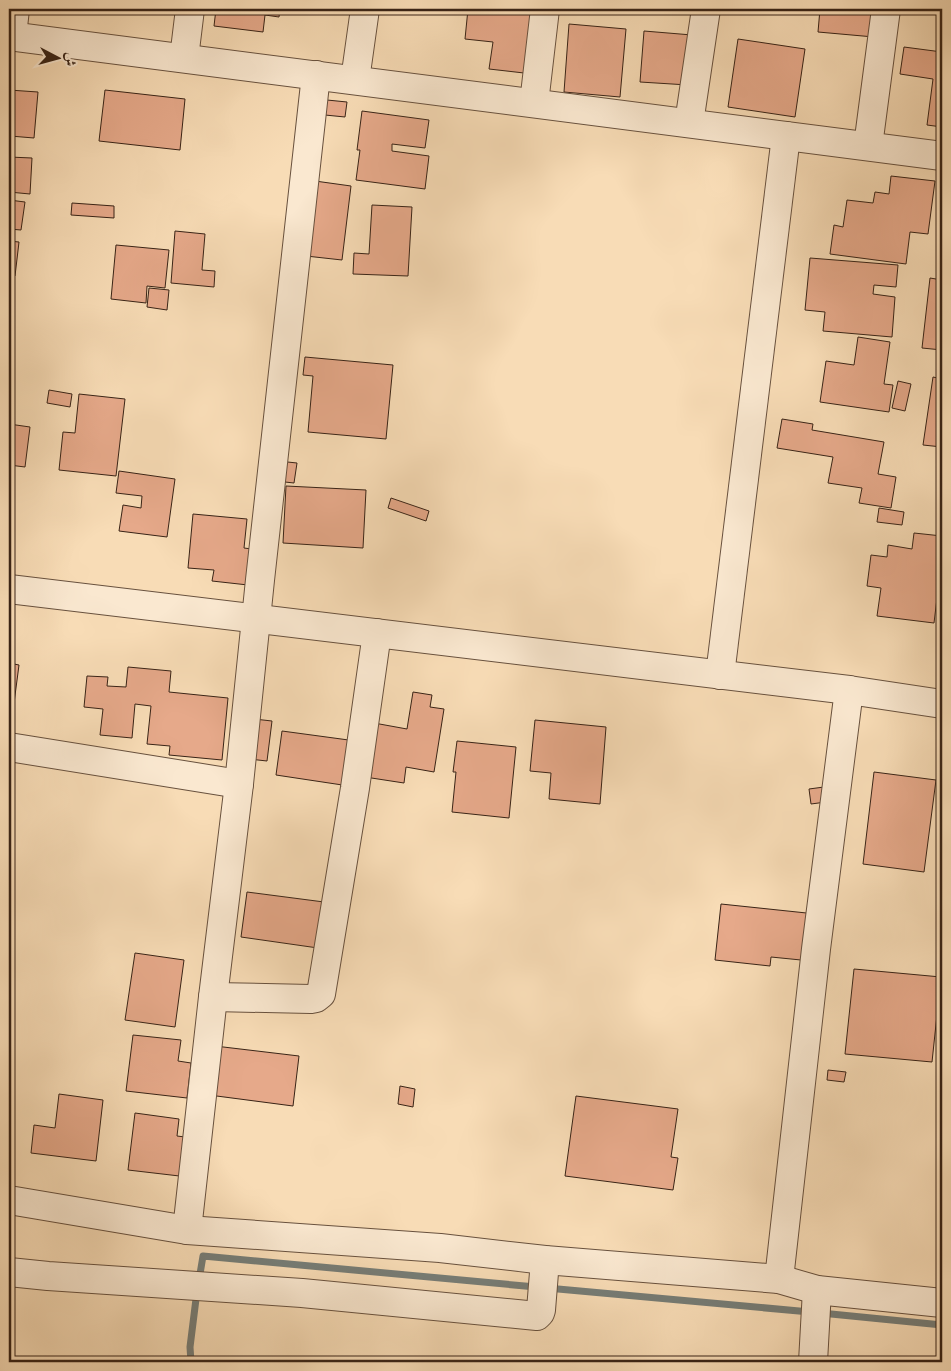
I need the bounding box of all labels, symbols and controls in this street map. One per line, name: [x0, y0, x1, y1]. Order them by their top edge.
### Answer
north arrow: [32, 32, 82, 82]
text: ش: [61, 52, 80, 67]

